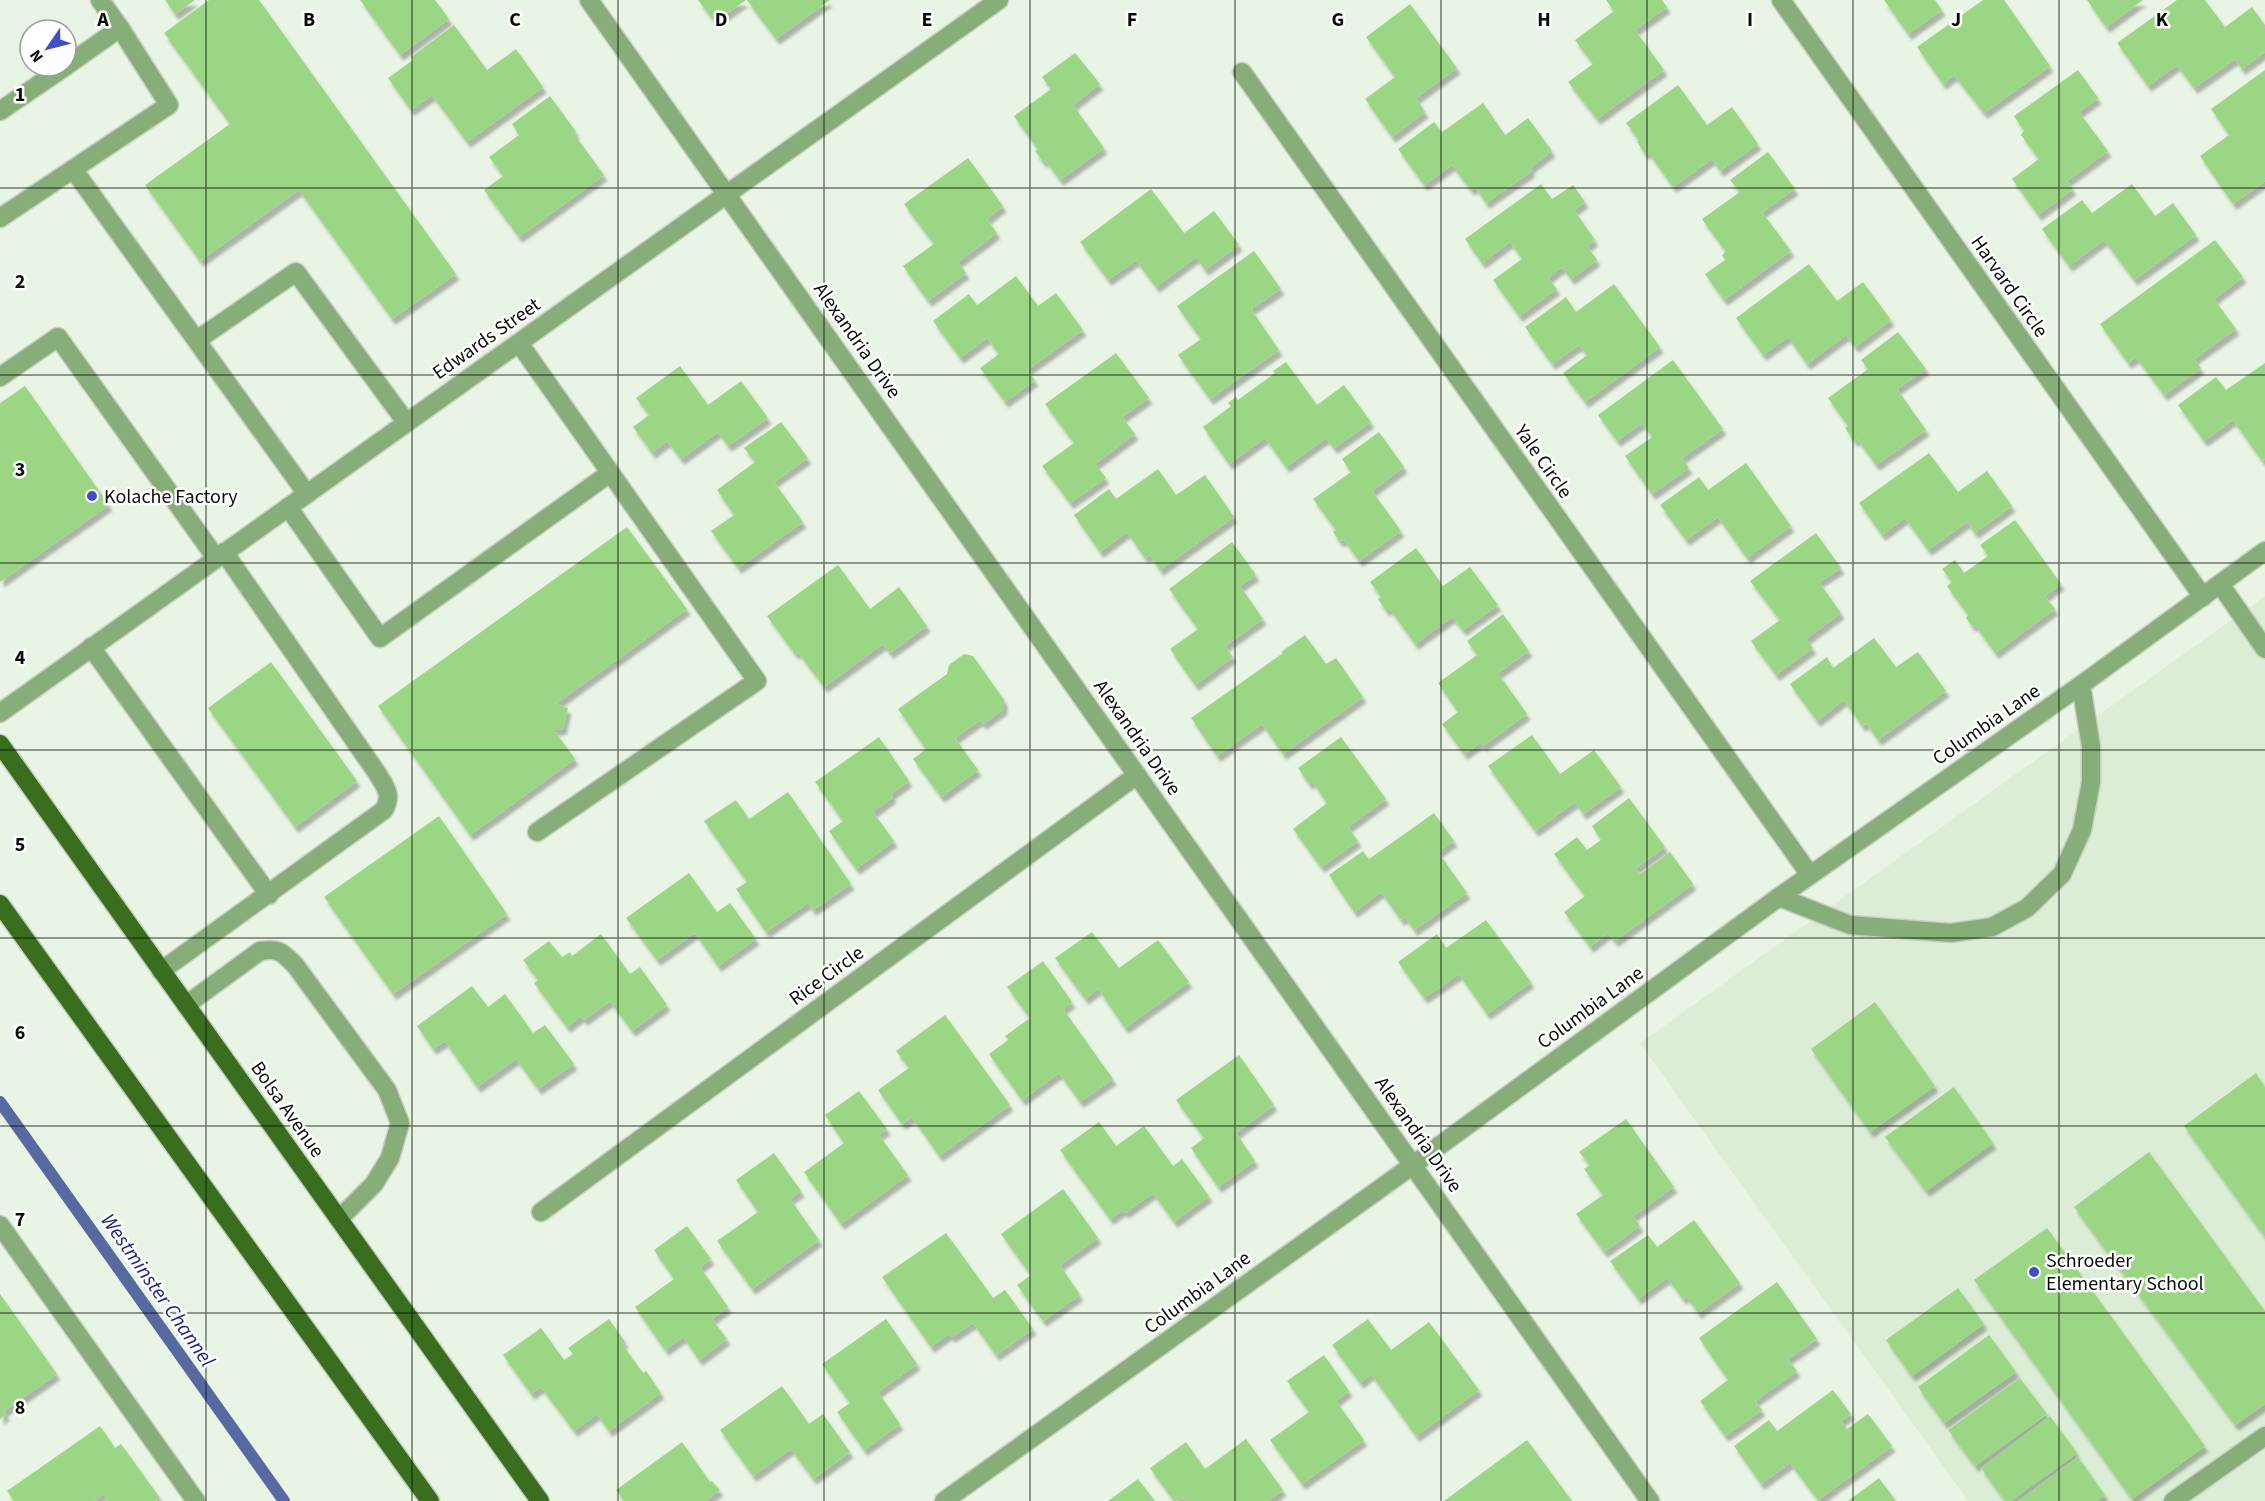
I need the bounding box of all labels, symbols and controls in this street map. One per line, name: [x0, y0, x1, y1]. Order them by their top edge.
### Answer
text: A: [96, 6, 109, 34]
text: B: [303, 6, 315, 34]
text: C: [509, 6, 521, 34]
text: D: [715, 6, 727, 34]
text: E: [922, 6, 932, 34]
text: F: [1127, 6, 1137, 34]
text: G: [1332, 6, 1344, 34]
text: H: [1537, 6, 1551, 34]
text: I: [1747, 6, 1753, 34]
text: J: [1951, 6, 1961, 34]
text: K: [2156, 6, 2169, 34]
north arrow: [18, 18, 78, 78]
text: N: [24, 45, 49, 67]
text: 1: [15, 81, 25, 109]
street label: Harvard Circle: [1964, 230, 2055, 343]
text: 2: [15, 268, 25, 296]
street label: Alexandria Drive: [807, 277, 908, 404]
street label: Edwards Street: [427, 291, 546, 386]
street label: Yale Circle: [1507, 418, 1579, 504]
text: 3: [15, 456, 25, 484]
place label: Kolache Factory: [104, 483, 238, 511]
marker: Kolache Factory: [85, 489, 99, 503]
text: 4: [15, 644, 26, 672]
street label: Alexandria Drive: [1087, 674, 1188, 801]
street label: Columbia Lane: [1927, 677, 2046, 772]
text: 5: [15, 831, 25, 859]
street label: Rice Circle: [784, 939, 870, 1012]
street label: Columbia Lane: [1532, 960, 1650, 1056]
text: 6: [15, 1019, 25, 1047]
street label: Bolsa Avenue: [244, 1056, 331, 1163]
street label: Alexandria Drive: [1368, 1071, 1469, 1198]
text: 7: [15, 1206, 25, 1234]
water label: Westminster Channel: [94, 1207, 223, 1374]
street label: Columbia Lane: [1139, 1245, 1257, 1341]
place label: Schroeder Elementary School: [2046, 1247, 2204, 1298]
marker: Schroeder Elementary School: [2027, 1265, 2041, 1279]
text: 8: [15, 1394, 25, 1422]

